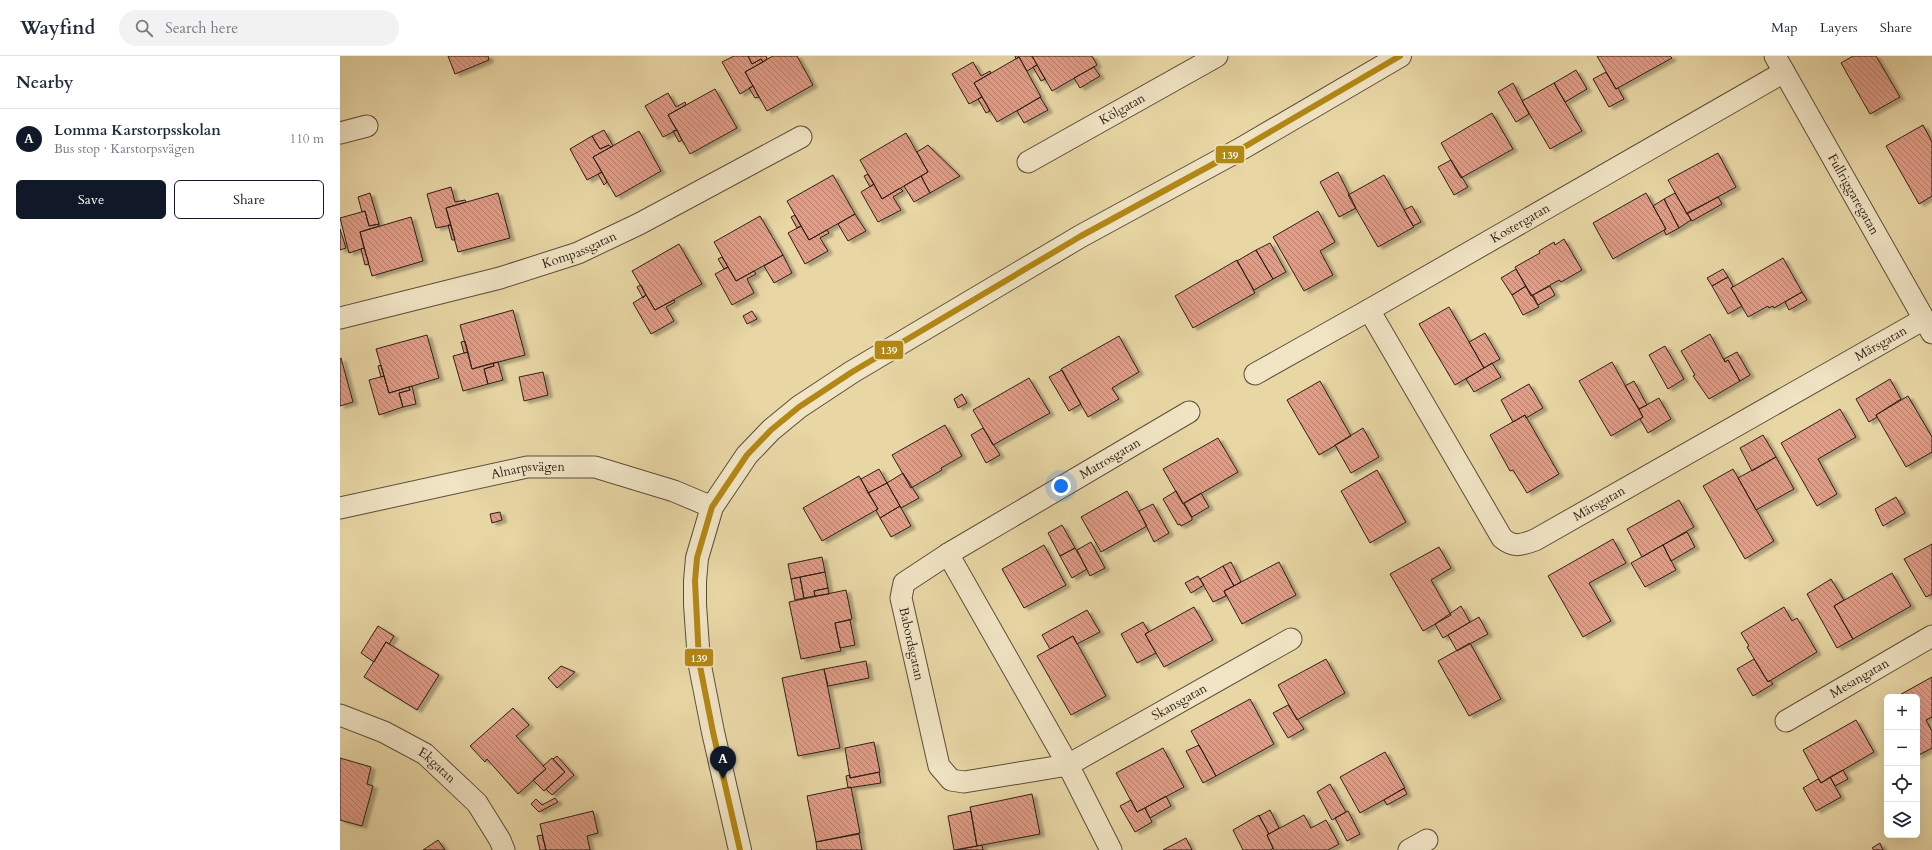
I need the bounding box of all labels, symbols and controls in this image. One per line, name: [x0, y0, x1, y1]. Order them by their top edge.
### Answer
search box: [119, 10, 399, 46]
text: Wayfind: [20, 15, 95, 41]
icon: search: [133, 17, 155, 39]
text: Search here: [165, 18, 238, 38]
text: Map: [1771, 18, 1798, 37]
text: Layers: [1820, 18, 1858, 37]
text: Share: [1880, 18, 1912, 37]
text: Nearby: [16, 71, 73, 94]
street label: Kölgatan: [1096, 89, 1149, 129]
text: Lomma Karstorpsskolan: [54, 120, 221, 140]
text: A: [24, 130, 34, 148]
text: 110 m: [290, 130, 324, 148]
text: Bus stop · Karstorpsvägen: [54, 140, 195, 158]
line badge: 139: [1215, 145, 1245, 164]
text: 139: [1222, 148, 1239, 163]
street label: Fullriggaregatan: [1823, 151, 1884, 239]
button: Save: [16, 180, 166, 219]
button: Share: [174, 180, 324, 219]
street label: Kostergatan: [1487, 199, 1554, 248]
street label: Kompassgatan: [540, 227, 620, 273]
street label: Märsgatan: [1851, 321, 1911, 366]
line badge: 139: [874, 340, 904, 360]
text: 139: [881, 343, 898, 358]
street label: Matrosgatan: [1076, 433, 1144, 484]
street label: Alnarpsvägen: [489, 458, 565, 484]
your location: [1051, 476, 1071, 496]
street label: Märsgatan: [1570, 481, 1629, 526]
street label: Babordsgatan: [894, 606, 929, 683]
line badge: 139: [684, 648, 714, 667]
text: 139: [691, 651, 708, 666]
street label: Mesangatan: [1827, 654, 1893, 703]
street label: Skansgatan: [1148, 679, 1211, 725]
map controls: [1884, 694, 1920, 838]
button: +: [1884, 694, 1920, 730]
button: −: [1884, 730, 1920, 766]
street label: Ekgatan: [415, 743, 460, 788]
pin: A: [710, 746, 736, 779]
button: locate: [1884, 766, 1920, 802]
button: layers: [1884, 802, 1920, 838]

